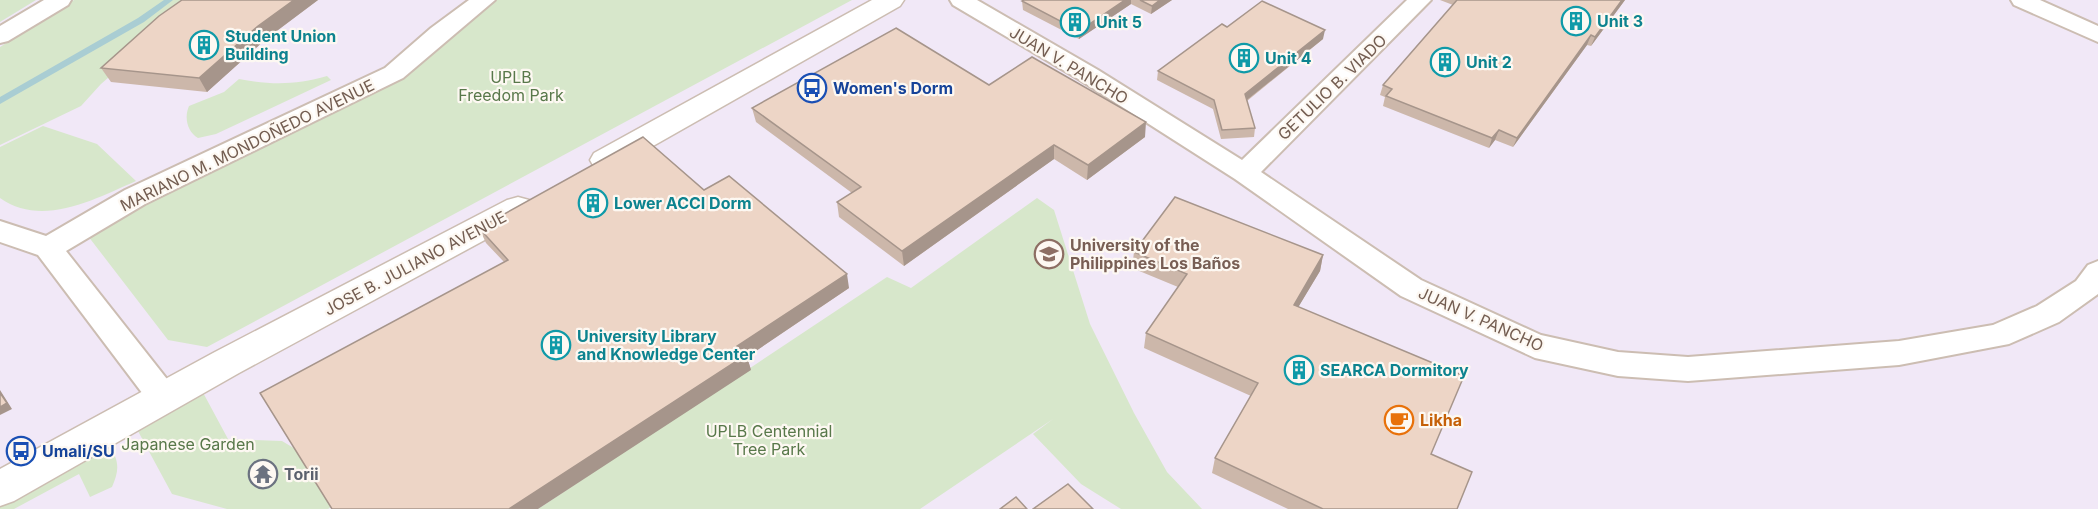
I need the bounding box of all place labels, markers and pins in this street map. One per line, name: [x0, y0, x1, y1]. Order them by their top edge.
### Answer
building icon: Unit 3: [1560, 5, 1592, 37]
building icon: Unit 5: [1059, 6, 1091, 38]
place label: Unit 3: [1597, 11, 1643, 31]
place label: Unit 5: [1096, 12, 1142, 32]
place label: Student Union Building: [225, 26, 336, 64]
building icon: Student Union Building: [188, 29, 220, 61]
building icon: Unit 4: [1228, 42, 1260, 74]
building icon: Unit 2: [1429, 46, 1461, 78]
place label: Unit 4: [1265, 48, 1312, 68]
place label: Unit 2: [1466, 52, 1512, 72]
bus stop icon: Women's Dorm: [796, 72, 828, 104]
place label: Women's Dorm: [833, 78, 953, 98]
building icon: Lower ACCI Dorm: [577, 187, 609, 219]
place label: Lower ACCI Dorm: [614, 193, 752, 213]
place label: University of the Philippines Los Baños: [1070, 235, 1240, 273]
school or university icon: University of the Philippines Los Baños: [1033, 238, 1065, 270]
place label: University Library and Knowledge Center: [577, 326, 756, 364]
building icon: University Library and Knowledge Center: [540, 329, 572, 361]
building icon: SEARCA Dormitory: [1283, 354, 1315, 386]
place label: SEARCA Dormitory: [1320, 360, 1469, 380]
cafe icon: Likha: [1383, 404, 1415, 436]
place label: Likha: [1420, 410, 1462, 430]
bus stop icon: Umali/SU: [5, 435, 37, 467]
place label: Umali/SU: [42, 441, 115, 461]
temple icon: Torii: [247, 458, 279, 490]
place label: Torii: [284, 464, 319, 484]

